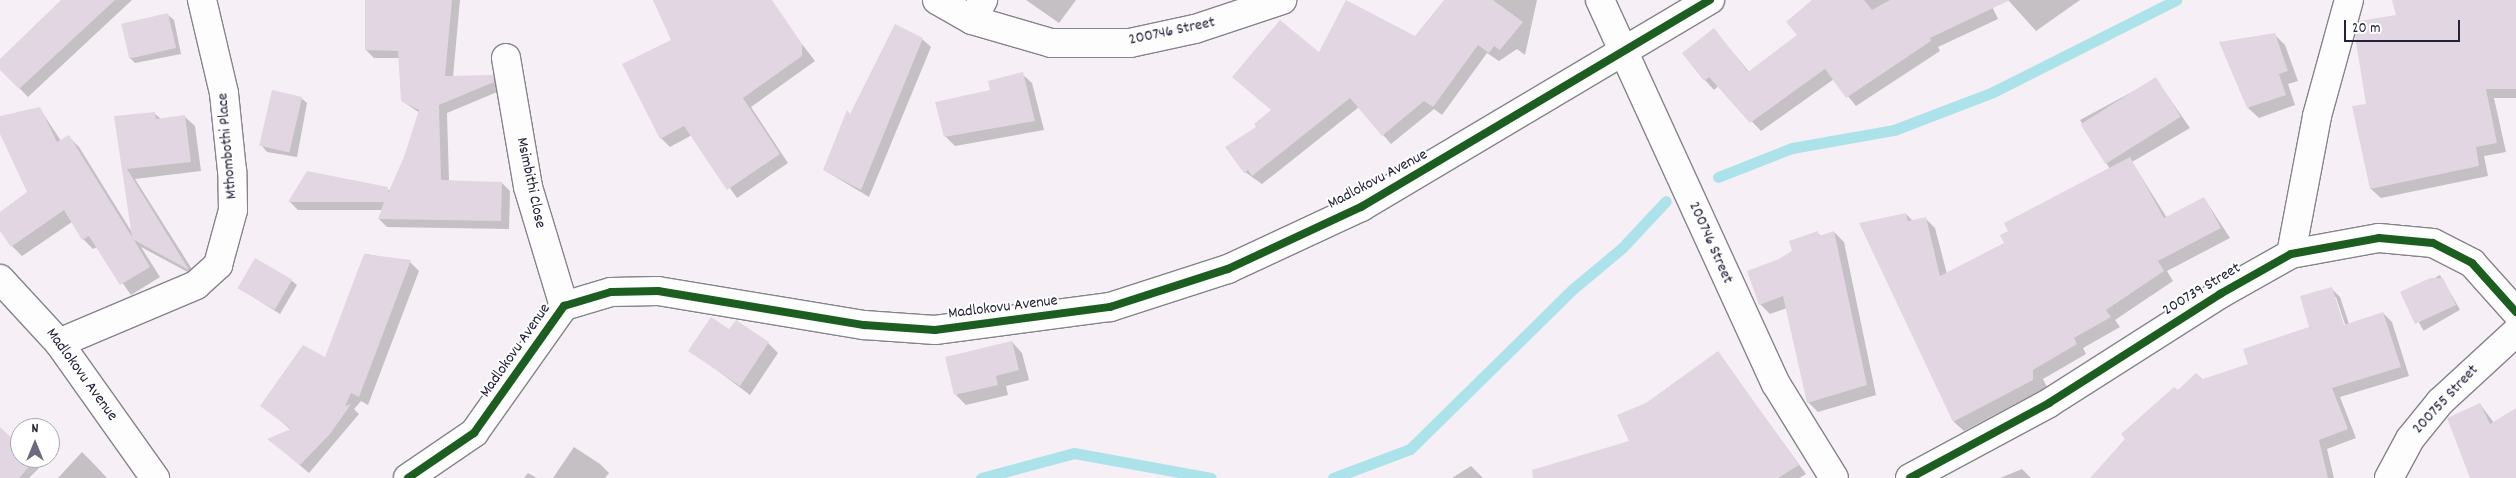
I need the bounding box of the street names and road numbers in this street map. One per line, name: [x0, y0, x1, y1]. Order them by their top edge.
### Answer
street label: 200746 Street: [1127, 14, 1217, 50]
street label: Mthombothi Place: [214, 92, 242, 200]
street label: Msimbithi Close: [511, 136, 549, 230]
street label: Madlokovu Avenue: [1325, 146, 1431, 214]
street label: 200746 Street: [1683, 199, 1737, 287]
street label: 200739 Street: [2160, 259, 2244, 321]
street label: Madlokovu Avenue: [947, 292, 1059, 324]
street label: Madlokovu Avenue: [477, 300, 555, 402]
street label: Madlokovu Avenue: [41, 325, 121, 425]
street label: 200755 Street: [2409, 361, 2483, 439]

